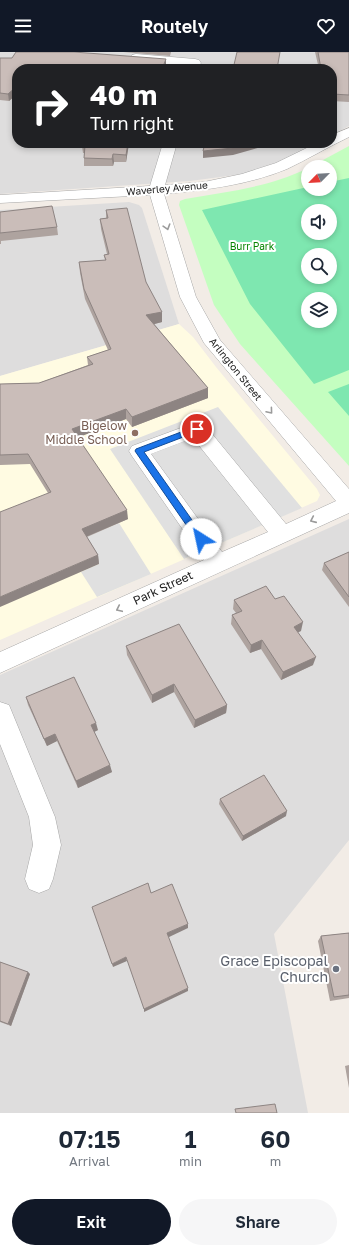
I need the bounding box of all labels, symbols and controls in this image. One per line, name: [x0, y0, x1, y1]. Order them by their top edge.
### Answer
icon: menu: [12, 15, 34, 37]
text: Routely: [141, 15, 208, 37]
icon: heart: [315, 15, 337, 37]
text: 40 m: [90, 78, 157, 111]
icon: right: [24, 80, 76, 132]
text: Turn right: [90, 112, 174, 134]
north arrow: [301, 160, 337, 196]
map controls: [301, 160, 337, 328]
street label: Waverley Avenue: [126, 178, 208, 198]
button: sound: [301, 204, 337, 240]
one-way arrow: [162, 224, 171, 231]
park label: Burr Park: [230, 240, 275, 252]
button: search: [301, 248, 337, 284]
button: layers: [301, 292, 337, 328]
street label: Arlington Street: [207, 335, 265, 403]
one-way arrow: [266, 406, 273, 413]
pin: [180, 412, 214, 446]
place label: Bigelow Middle School: [45, 418, 127, 447]
icon: arrive: [186, 418, 208, 440]
marker: Bigelow Middle School: [130, 428, 140, 438]
one-way arrow: [310, 515, 318, 523]
position arrow: [180, 518, 222, 560]
street label: Park Street: [130, 567, 195, 608]
one-way arrow: [115, 604, 123, 612]
place label: Grace Episcopal Church: [220, 952, 328, 985]
marker: Grace Episcopal Church: [331, 964, 341, 974]
text: 07:15: [58, 1124, 121, 1153]
text: 1: [184, 1124, 196, 1153]
text: 60: [260, 1124, 291, 1153]
text: Arrival: [69, 1153, 110, 1169]
text: min: [179, 1153, 202, 1169]
text: m: [270, 1153, 281, 1169]
button: Exit: [12, 1199, 171, 1245]
button: Share: [179, 1199, 337, 1245]

